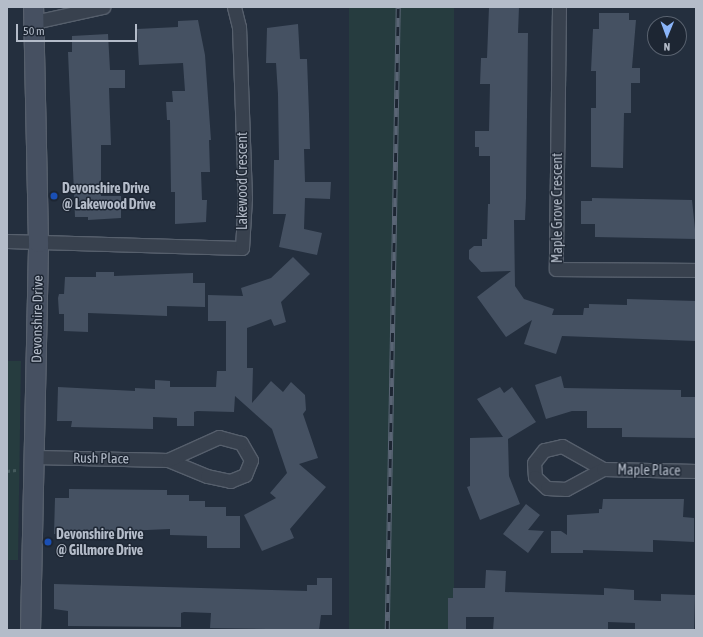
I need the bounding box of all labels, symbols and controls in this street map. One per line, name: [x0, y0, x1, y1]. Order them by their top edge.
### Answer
scale bar: [18, 16, 139, 42]
north arrow: [647, 16, 687, 56]
text: 50 m: [23, 24, 45, 38]
text: N: [663, 41, 670, 53]
street label: Lakewood Crescent: [234, 132, 250, 230]
street label: Maple Grove Crescent: [549, 153, 565, 263]
place label: Devonshire Drive @ Lakewood Drive: [62, 180, 156, 212]
marker: Devonshire Drive @ Lakewood Drive: [49, 191, 59, 201]
street label: Devonshire Drive: [28, 275, 46, 363]
street label: Rush Place: [73, 449, 129, 467]
street label: Maple Place: [617, 461, 681, 479]
place label: Devonshire Drive @ Gillmore Drive: [56, 526, 144, 558]
marker: Devonshire Drive @ Gillmore Drive: [43, 537, 53, 547]

